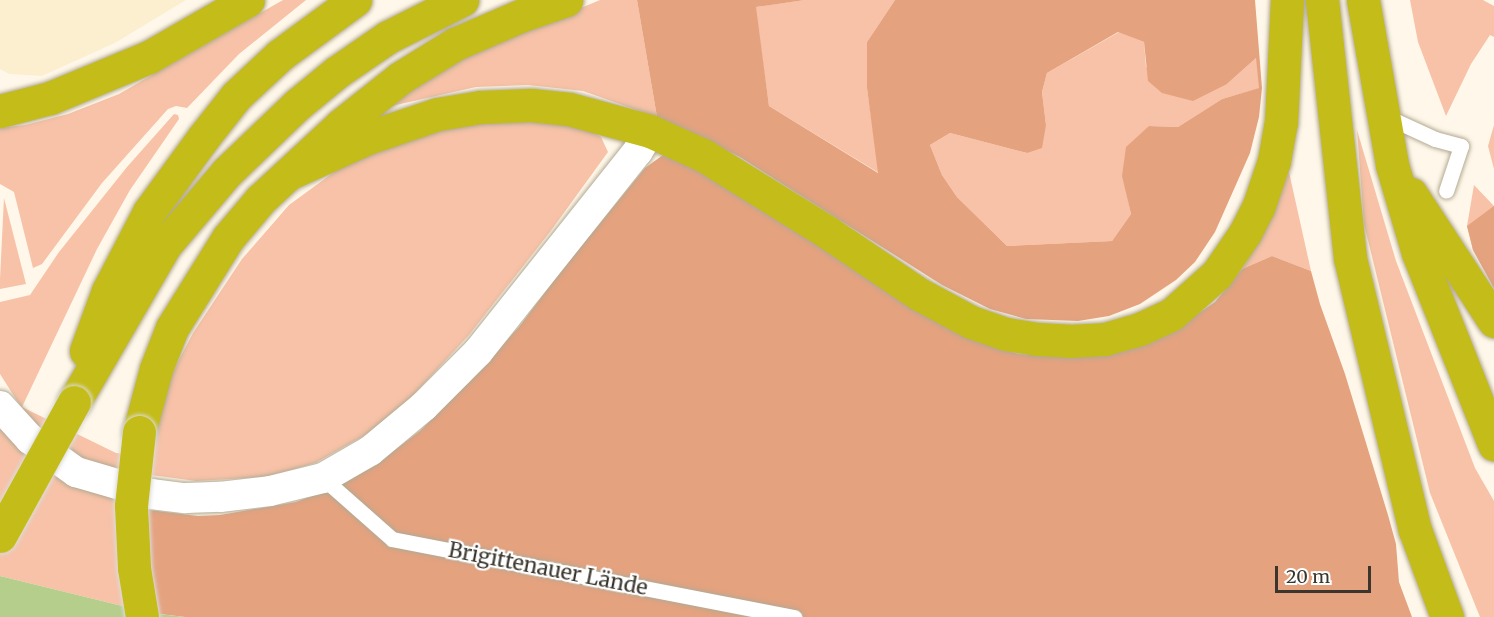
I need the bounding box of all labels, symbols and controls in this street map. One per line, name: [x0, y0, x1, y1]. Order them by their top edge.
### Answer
street label: Brigittenauer Lände: [446, 537, 650, 601]
scale bar: [1278, 554, 1374, 592]
text: 20 m: [1286, 565, 1330, 588]

